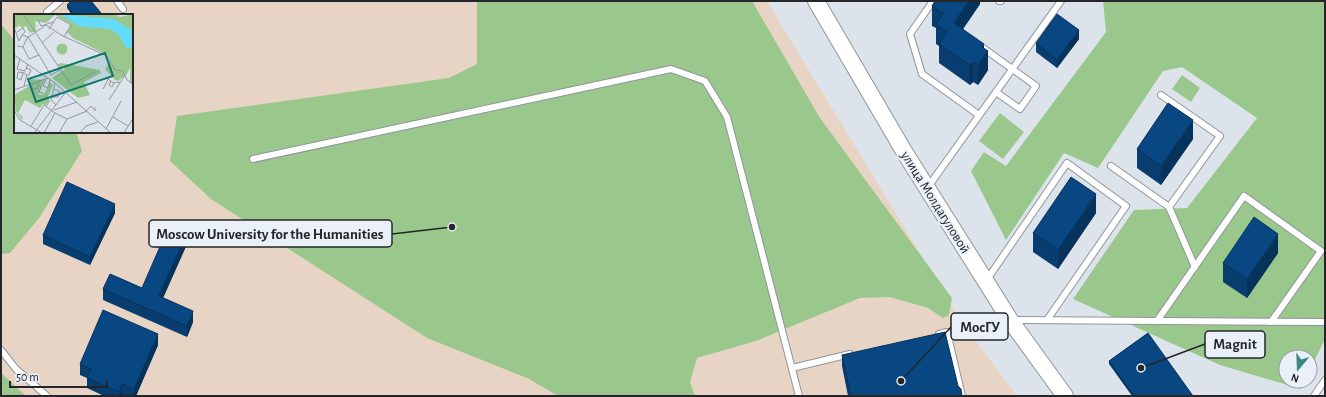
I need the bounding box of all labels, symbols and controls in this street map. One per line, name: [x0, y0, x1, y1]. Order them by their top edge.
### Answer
inset map: [14, 14, 133, 133]
street label: улица Молдагуловой: [898, 148, 972, 256]
callout: Moscow University for the Humanities: [149, 220, 392, 247]
text: Moscow University for the Humanities: [156, 227, 384, 242]
callout: МосГУ: [951, 313, 1008, 340]
text: МосГУ: [960, 320, 1000, 335]
callout: Magnit: [1205, 331, 1265, 358]
text: Magnit: [1213, 337, 1257, 352]
north arrow: [1278, 349, 1318, 389]
scale bar: [10, 363, 107, 389]
text: 50 m: [16, 371, 39, 383]
text: N: [1289, 372, 1300, 384]

